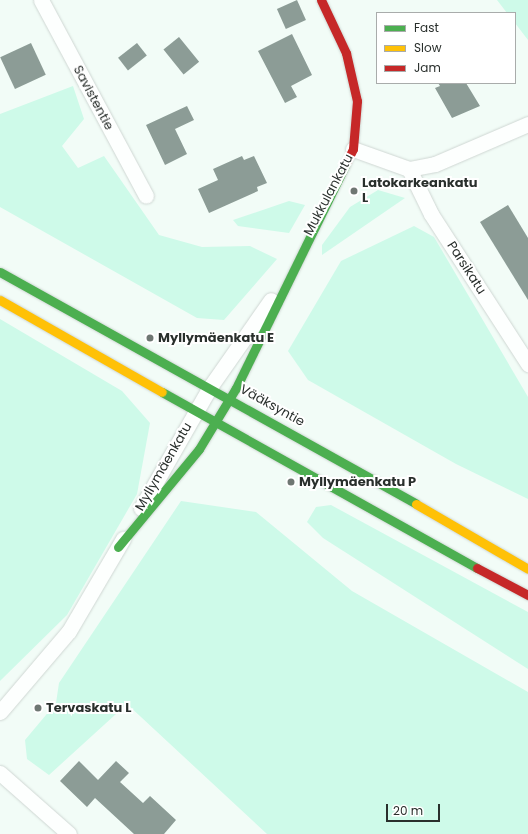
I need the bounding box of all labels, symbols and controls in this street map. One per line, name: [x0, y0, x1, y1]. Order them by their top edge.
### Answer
legend: [376, 12, 516, 84]
text: Fast: [414, 19, 439, 36]
text: Slow: [414, 39, 442, 56]
text: Jam: [414, 59, 441, 76]
street label: Savistentie: [69, 63, 117, 133]
street label: Mukkulankatu: [301, 152, 357, 238]
place label: Latokarkeankatu L: [362, 176, 478, 207]
marker: Latokarkeankatu L: [349, 186, 359, 196]
street label: Parsikatu: [443, 239, 489, 297]
place label: Myllymäenkatu E: [158, 330, 274, 346]
marker: Myllymäenkatu E: [145, 333, 155, 343]
street label: Vääksyntie: [237, 382, 307, 430]
street label: Myllymäenkatu: [132, 420, 196, 514]
place label: Myllymäenkatu P: [299, 474, 416, 490]
marker: Myllymäenkatu P: [286, 477, 296, 487]
place label: Tervaskatu L: [46, 700, 131, 716]
marker: Tervaskatu L: [33, 703, 43, 713]
scale bar: [388, 796, 442, 822]
text: 20 m: [393, 802, 423, 819]

